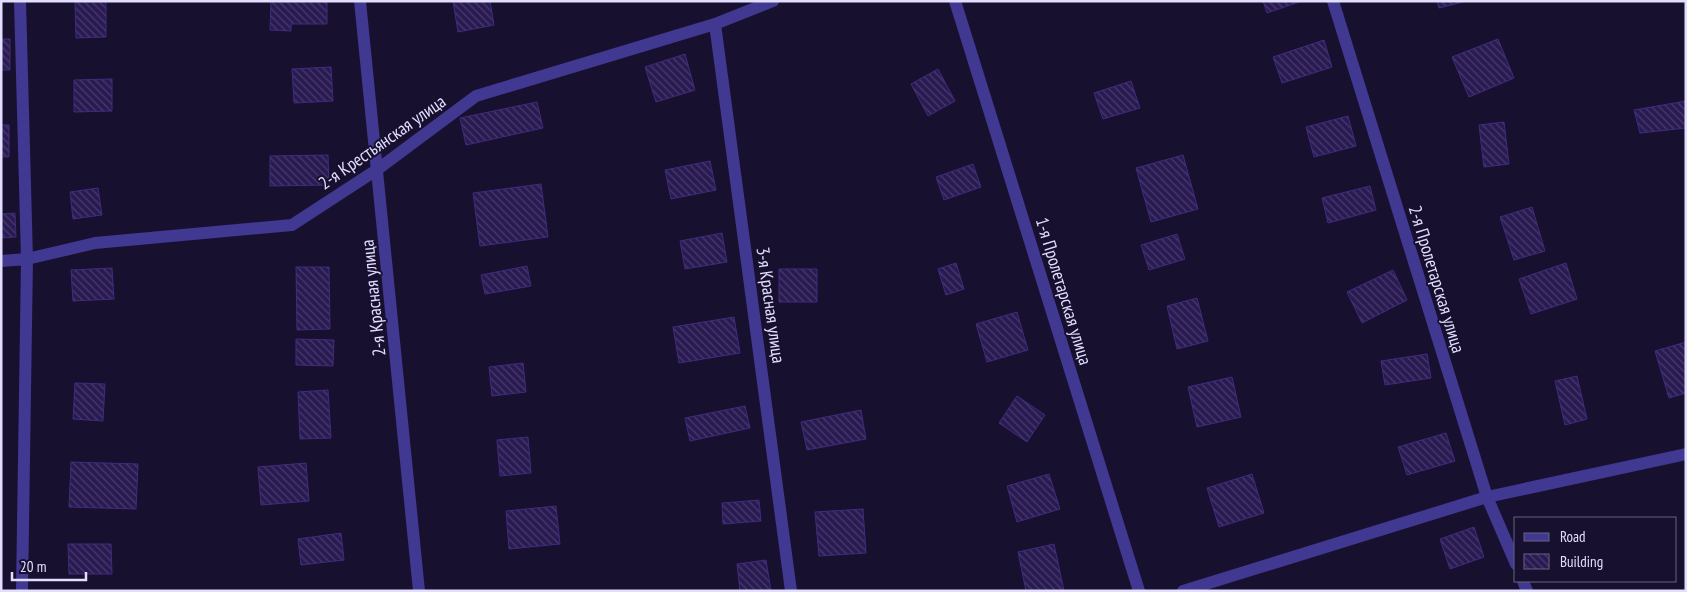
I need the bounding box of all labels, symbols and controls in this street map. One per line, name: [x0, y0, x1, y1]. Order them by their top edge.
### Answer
street label: 2-я Крестьянская улица: [314, 90, 450, 194]
street label: 2-я Пролетарская улица: [1404, 203, 1470, 355]
street label: 1-я Пролетарская улица: [1031, 215, 1097, 367]
street label: 2-я Красная улица: [355, 239, 391, 357]
street label: 3-я Красная улица: [751, 245, 791, 365]
legend: [1514, 517, 1677, 582]
text: Road: [1560, 527, 1586, 546]
scale bar: [12, 550, 86, 582]
text: Building: [1560, 552, 1603, 571]
text: 20 m: [20, 557, 46, 576]

